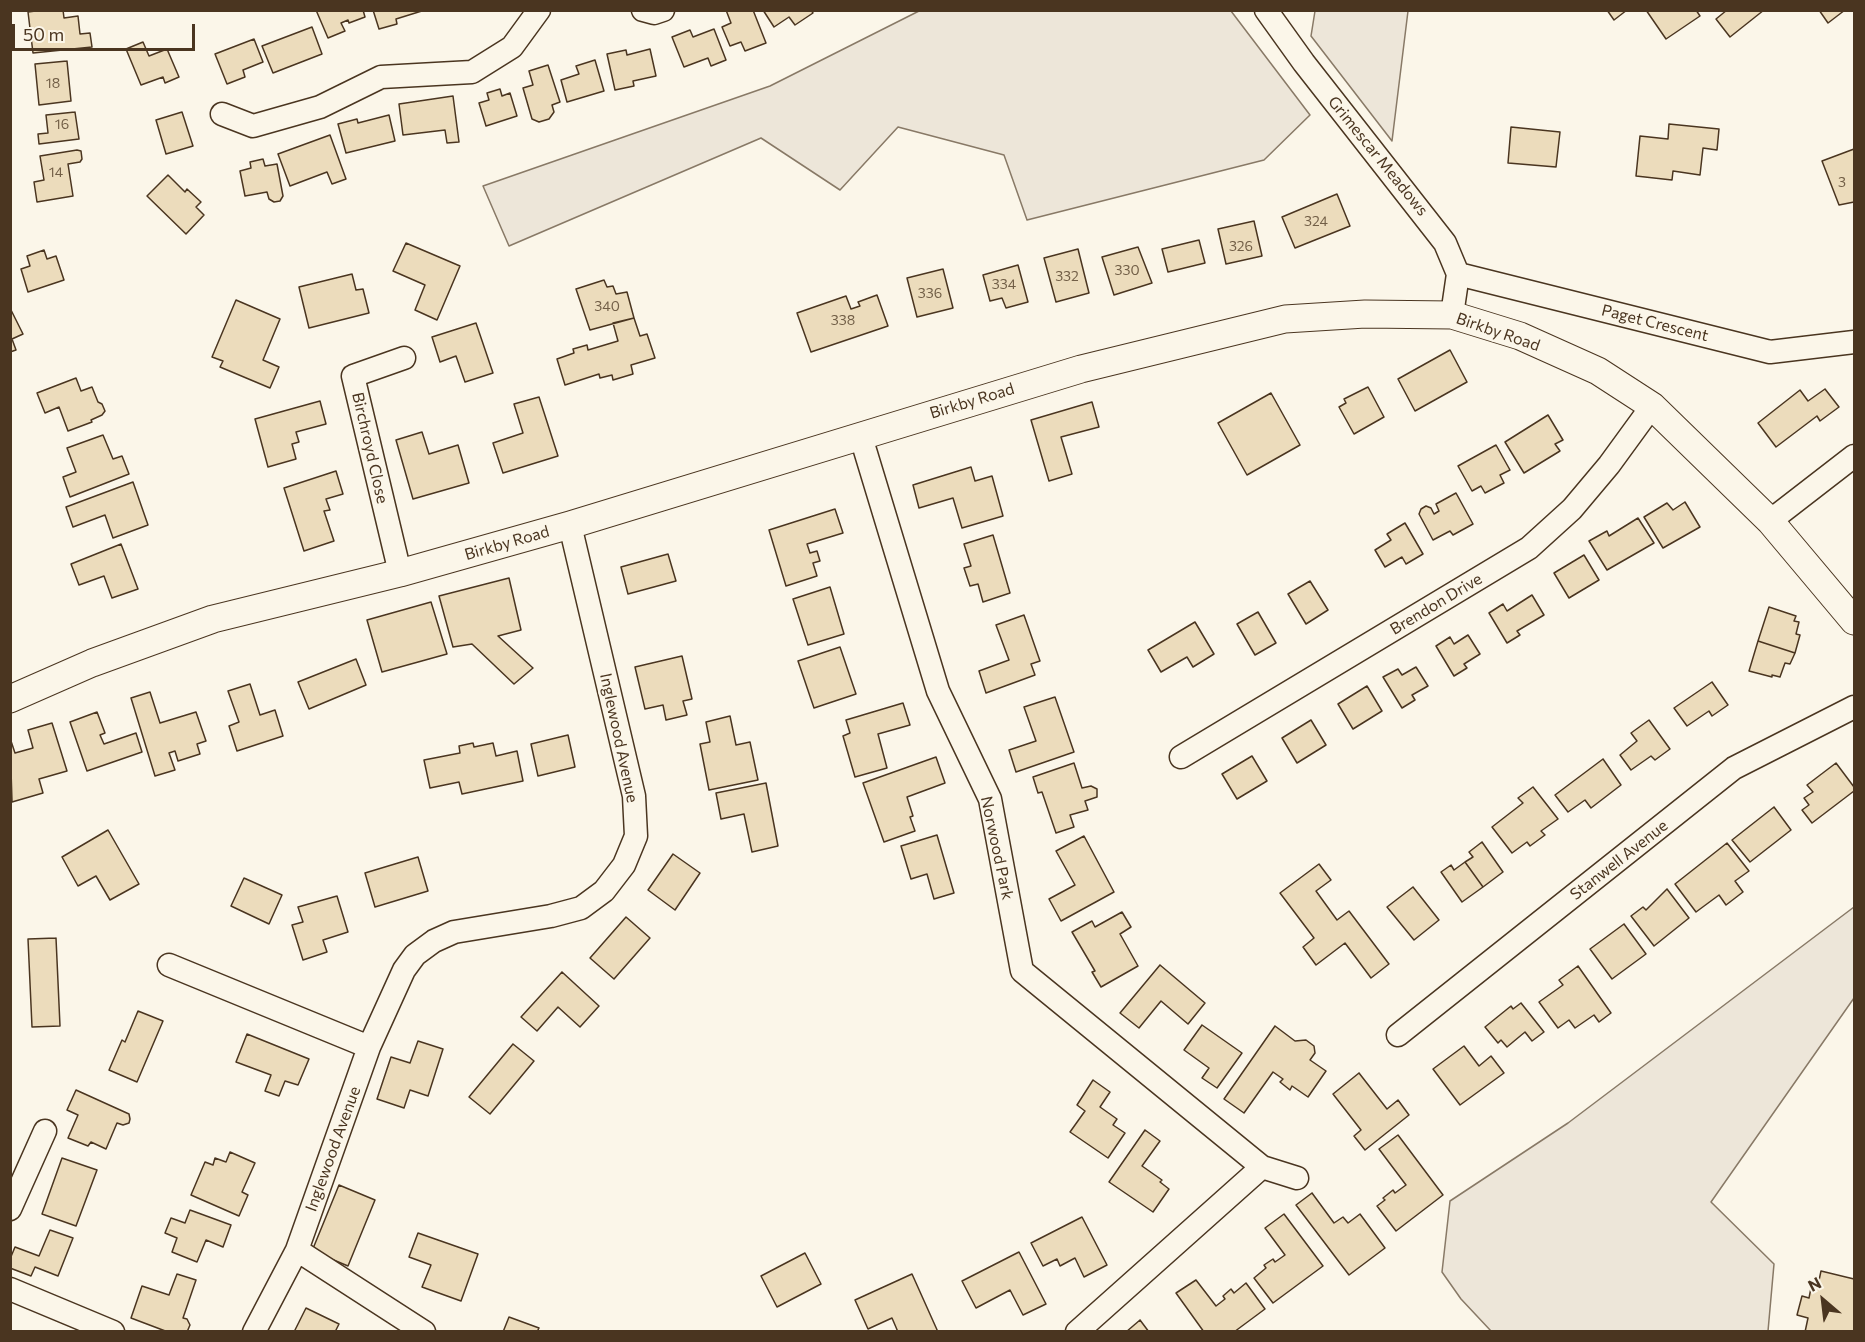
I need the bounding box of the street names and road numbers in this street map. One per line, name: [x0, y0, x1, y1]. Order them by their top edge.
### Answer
street label: Grimescar Meadows: [1324, 92, 1432, 220]
street label: Paget Crescent: [1599, 300, 1711, 346]
street label: Birkby Road: [1454, 309, 1542, 355]
street label: Birkby Road: [927, 379, 1017, 423]
street label: Birchroyd Close: [348, 391, 392, 505]
street label: Birkby Road: [462, 522, 552, 564]
street label: Brendon Drive: [1387, 569, 1485, 639]
street label: Inglewood Avenue: [596, 671, 642, 805]
street label: Norwood Park: [977, 794, 1017, 902]
street label: Stanwell Avenue: [1566, 816, 1672, 904]
street label: Inglewood Avenue: [301, 1084, 365, 1214]

